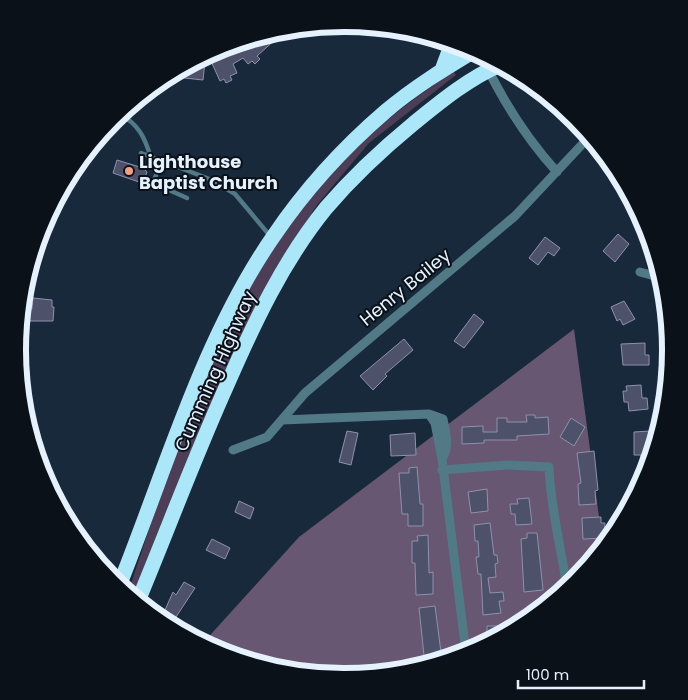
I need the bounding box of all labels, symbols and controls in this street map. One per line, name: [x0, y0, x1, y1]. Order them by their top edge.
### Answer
place label: Lighthouse Baptist Church: [139, 149, 278, 195]
marker: Lighthouse Baptist Church: [123, 165, 135, 177]
street label: Henry Bailey: [354, 243, 456, 331]
street label: Cumming Highway: [168, 287, 262, 455]
scale bar: [518, 658, 644, 690]
text: 100 m: [526, 664, 569, 685]

